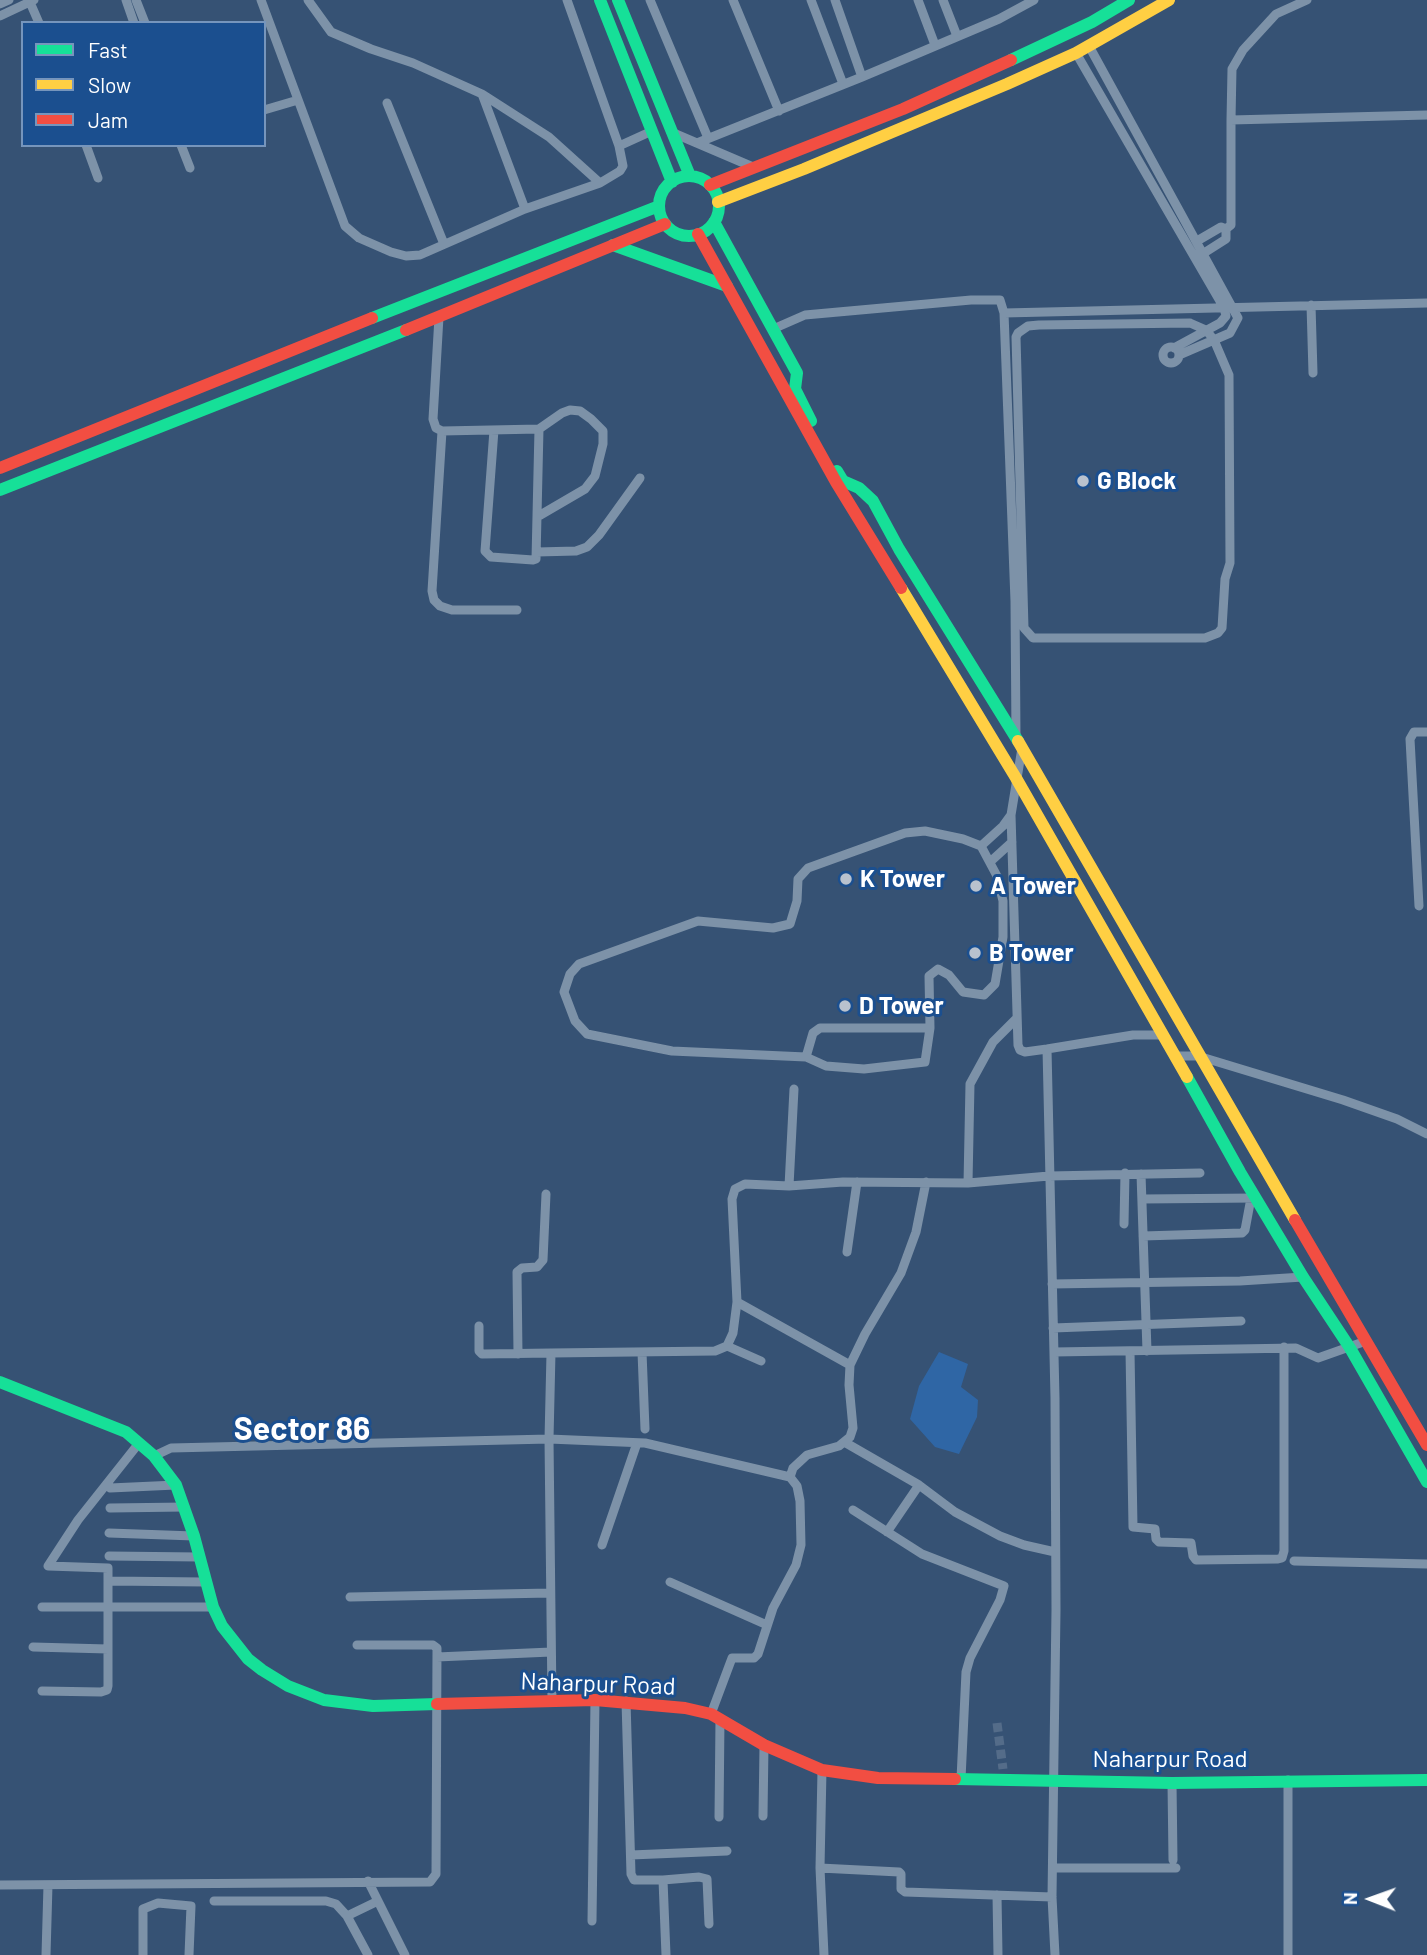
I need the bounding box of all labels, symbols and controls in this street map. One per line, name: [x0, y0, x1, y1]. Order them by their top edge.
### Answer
legend: [21, 21, 266, 147]
text: Fast: [88, 37, 128, 62]
text: Slow: [88, 72, 131, 97]
text: Jam: [88, 107, 128, 132]
place label: G Block: [1097, 467, 1176, 495]
marker: G Block: [1075, 473, 1091, 489]
place label: K Tower: [860, 865, 945, 893]
marker: K Tower: [838, 871, 854, 887]
place label: A Tower: [990, 872, 1076, 900]
marker: A Tower: [968, 878, 984, 894]
place label: B Tower: [989, 939, 1074, 967]
marker: B Tower: [967, 945, 983, 961]
place label: D Tower: [859, 992, 944, 1020]
marker: D Tower: [837, 998, 853, 1014]
district label: Sector 86: [234, 1410, 370, 1448]
street label: Naharpur Road: [520, 1667, 676, 1701]
street label: Naharpur Road: [1092, 1745, 1248, 1773]
north arrow: [1336, 1864, 1406, 1934]
text: N: [1338, 1892, 1361, 1905]

